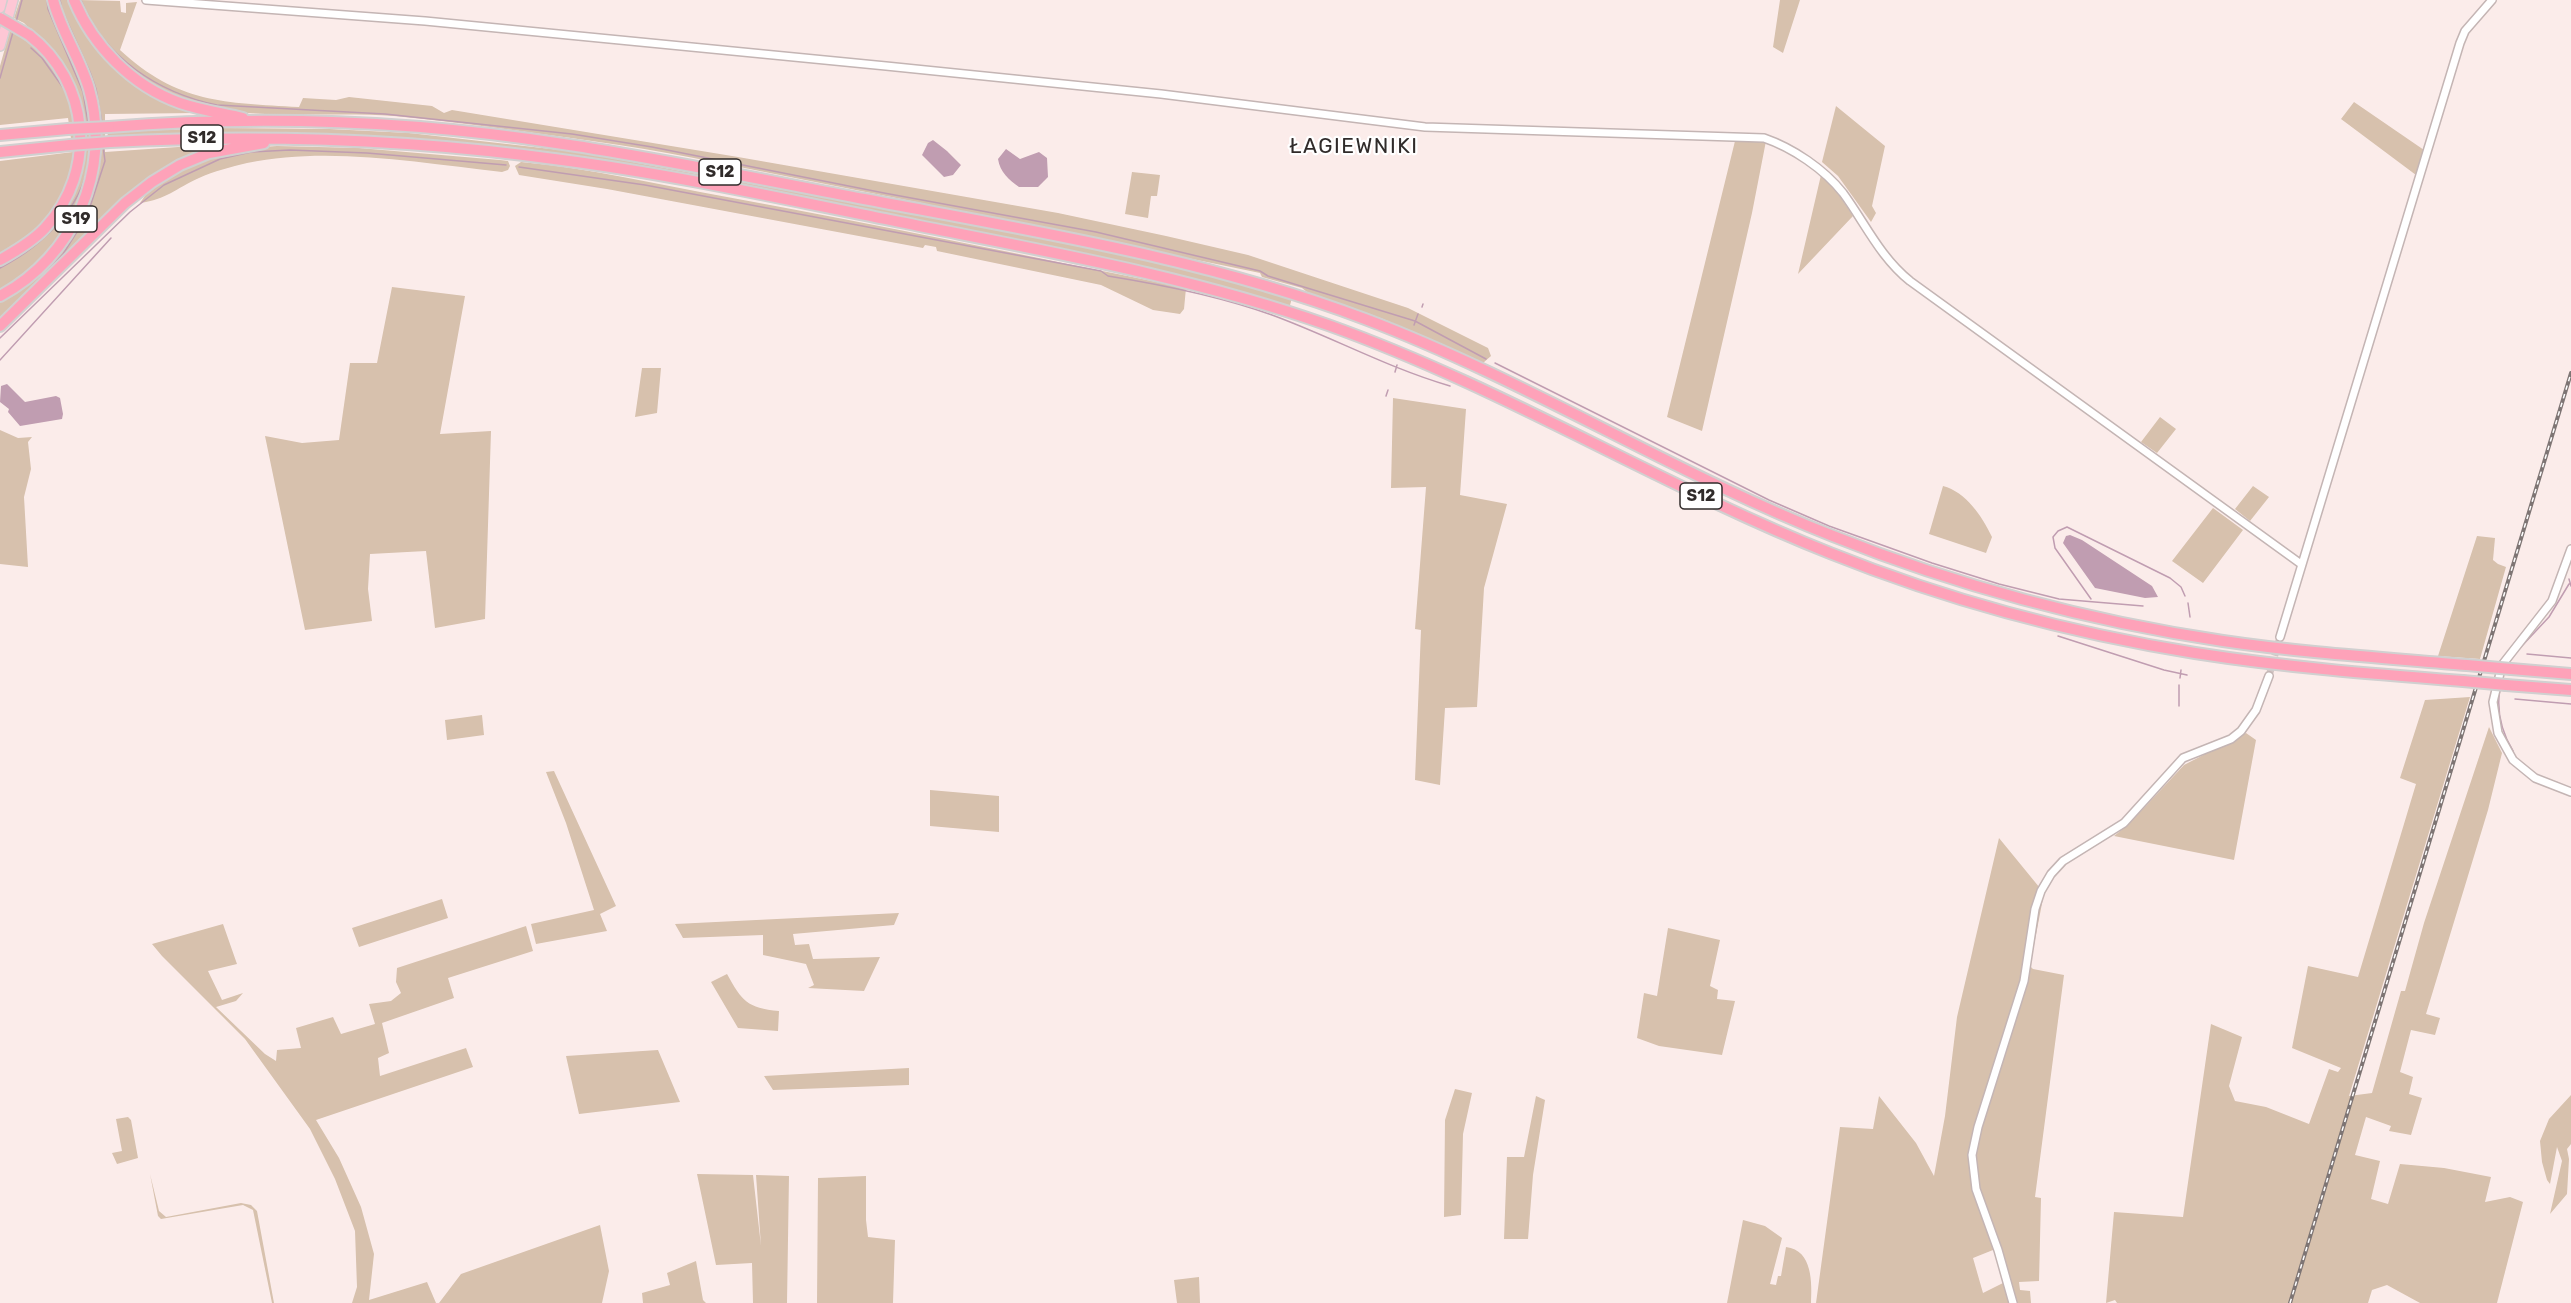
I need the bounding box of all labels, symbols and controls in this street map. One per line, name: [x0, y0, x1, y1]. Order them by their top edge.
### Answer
road number: S12: [181, 125, 223, 151]
district label: ŁAGIEWNIKI: [1289, 134, 1419, 160]
road number: S12: [699, 159, 741, 185]
road number: S19: [55, 206, 97, 232]
road number: S12: [1680, 483, 1722, 509]

